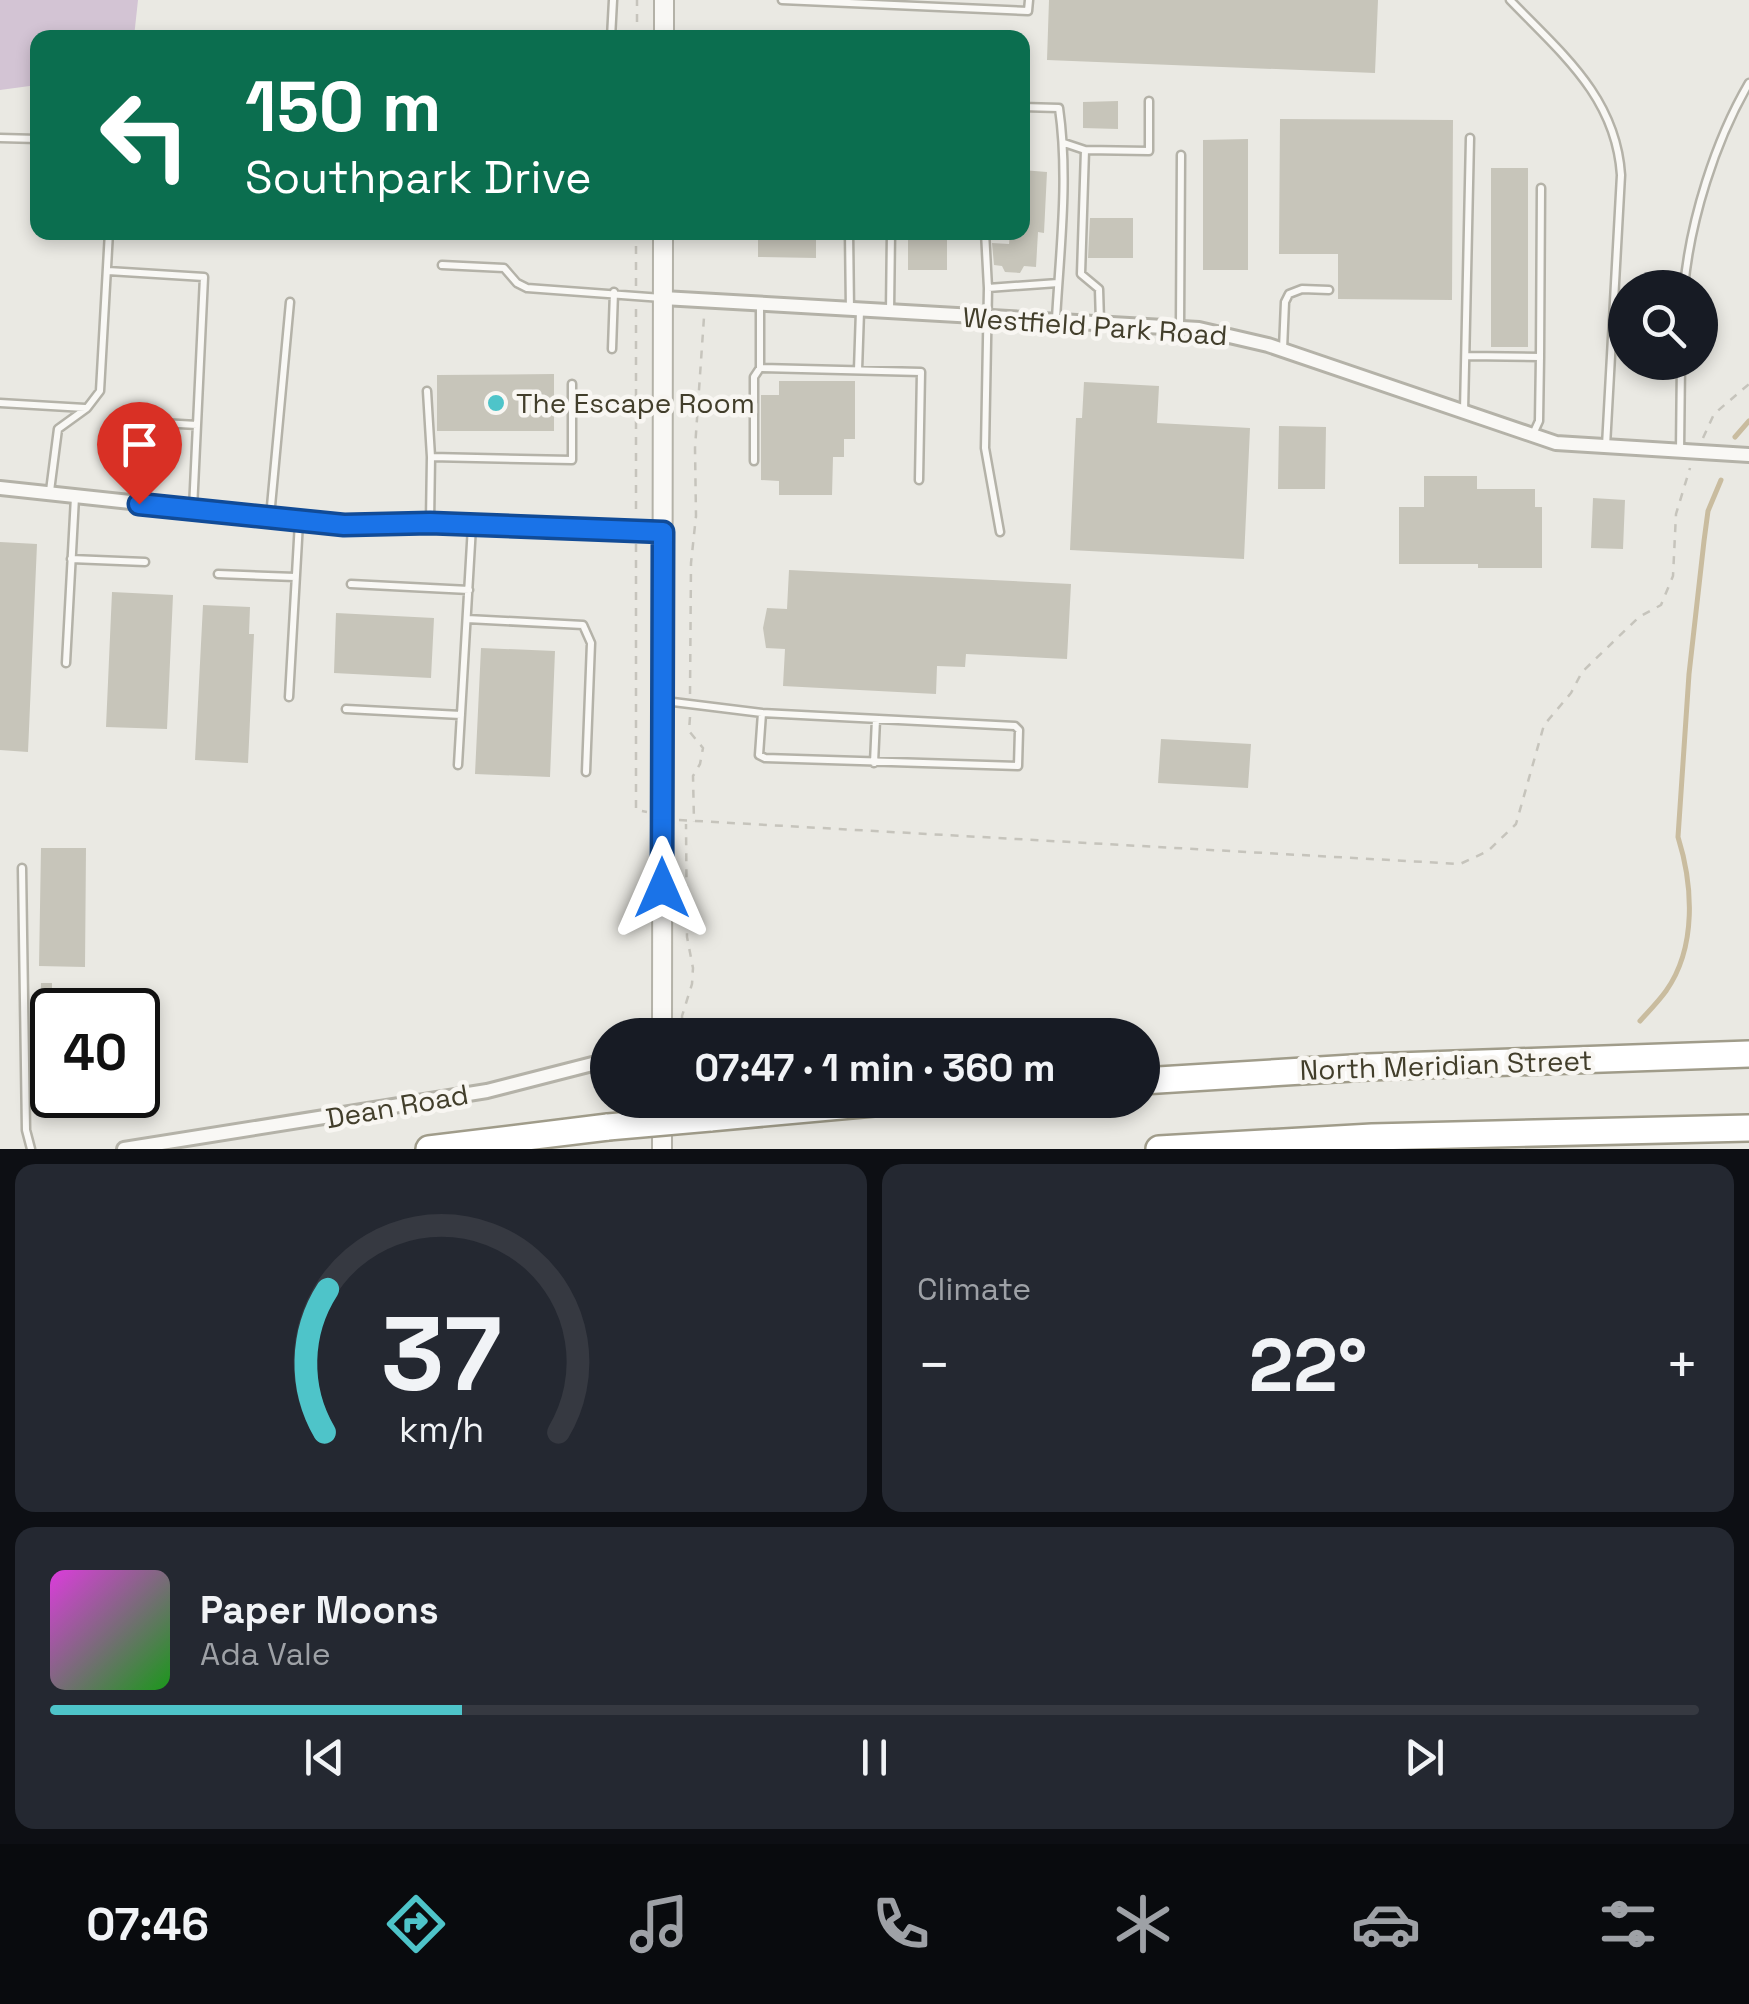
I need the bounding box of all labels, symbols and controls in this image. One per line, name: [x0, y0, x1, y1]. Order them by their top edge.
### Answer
text: 150 m: [245, 62, 442, 151]
icon: left: [80, 70, 210, 200]
text: Southpark Drive: [245, 149, 592, 206]
map controls: [1608, 270, 1718, 380]
button: search: [1608, 270, 1718, 380]
street label: Westfield Park Road: [961, 299, 1229, 353]
place label: The Escape Room: [516, 385, 755, 421]
marker: The Escape Room: [485, 392, 507, 414]
pin: [97, 402, 182, 505]
icon: arrive: [112, 417, 167, 472]
position arrow: [610, 836, 714, 940]
speed limit sign: 40: [30, 988, 160, 1118]
street label: North Meridian Street: [1299, 1042, 1593, 1088]
text: 07:47 · 1 min · 360 m: [694, 1044, 1056, 1092]
street label: Dean Road: [323, 1076, 471, 1136]
text: Climate: [917, 1269, 1031, 1309]
text: 37: [381, 1288, 501, 1420]
text: 22°: [1249, 1317, 1367, 1413]
text: −: [917, 1330, 951, 1400]
text: +: [1665, 1330, 1699, 1400]
text: km/h: [398, 1407, 484, 1452]
text: Paper Moons: [200, 1586, 439, 1634]
text: Ada Vale: [200, 1634, 331, 1674]
icon: previous: [297, 1730, 352, 1785]
icon: pause: [847, 1730, 902, 1785]
icon: next: [1397, 1730, 1452, 1785]
icon: directions: [381, 1889, 451, 1959]
icon: music: [624, 1889, 694, 1959]
icon: phone: [866, 1889, 936, 1959]
icon: climate: [1108, 1889, 1178, 1959]
icon: car: [1351, 1889, 1421, 1959]
icon: filters: [1593, 1889, 1663, 1959]
text: 07:46: [86, 1896, 209, 1953]

